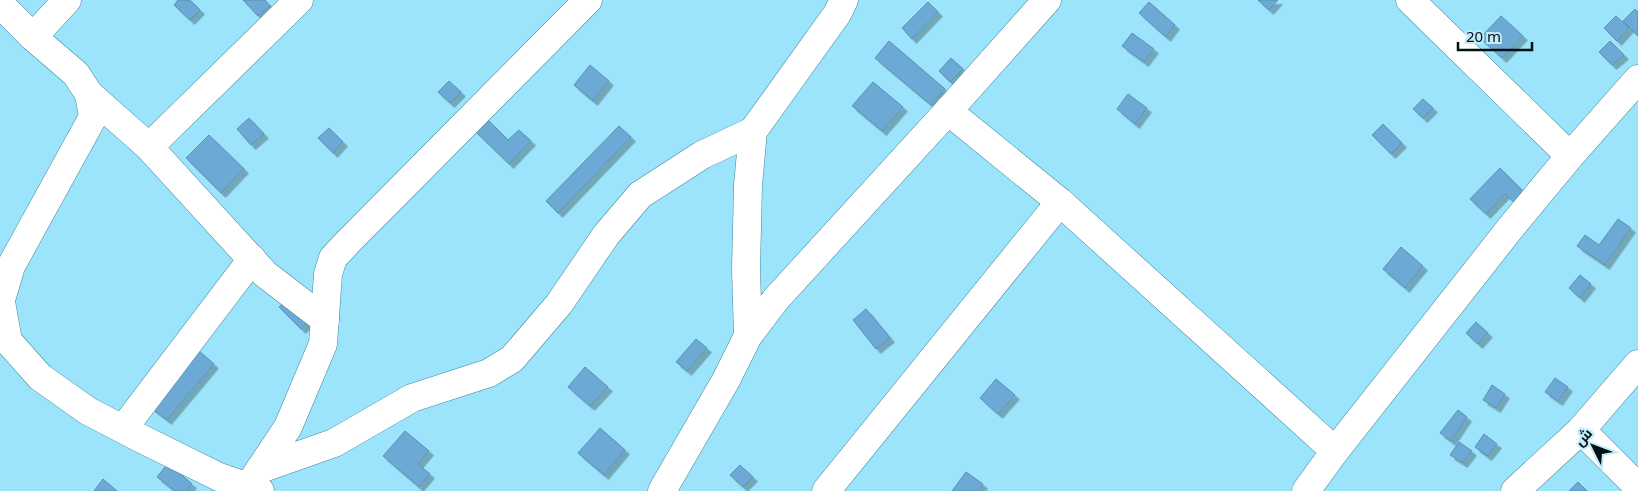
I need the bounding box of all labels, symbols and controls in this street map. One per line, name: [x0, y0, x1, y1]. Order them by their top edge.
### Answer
scale bar: [1458, 20, 1532, 52]
text: 20 m: [1466, 26, 1501, 46]
north arrow: [1568, 421, 1618, 471]
text: ش: [1570, 424, 1596, 450]

